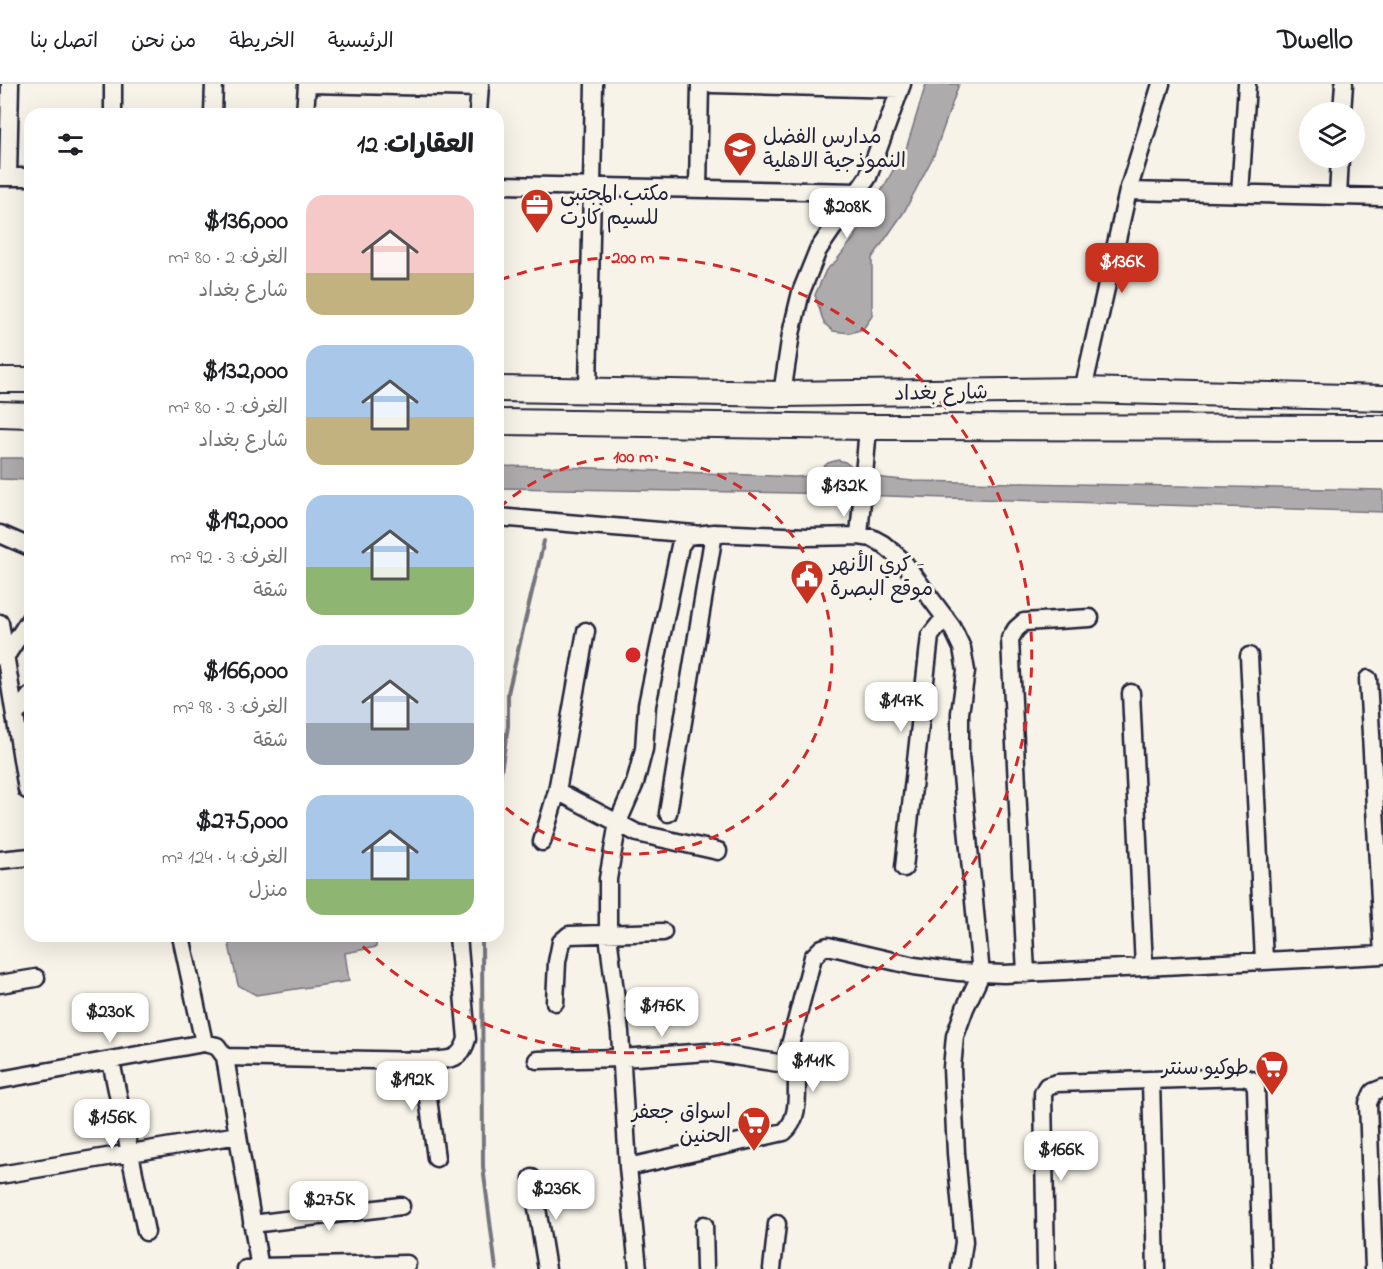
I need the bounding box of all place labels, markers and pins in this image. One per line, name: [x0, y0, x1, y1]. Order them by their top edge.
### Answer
place label: مدارس الفضل النموذجية الاهلية: [763, 123, 906, 177]
school or university icon: مدارس الفضل النموذجية الاهلية: [722, 130, 758, 177]
place label: مكتب المجتبى للسيم كارت: [560, 180, 669, 234]
office icon: مكتب المجتبى للسيم كارت: [519, 187, 555, 234]
pin: $208K: [805, 188, 889, 239]
pin: $136K: [1080, 243, 1164, 294]
pin: $132K: [802, 467, 886, 518]
place label: كري الأنهر - موقع البصرة: [828, 550, 933, 605]
public building icon: كري الأنهر - موقع البصرة: [789, 558, 825, 605]
centre of rings: [623, 645, 643, 665]
pin: $147K: [859, 682, 943, 733]
pin: $176K: [620, 987, 704, 1038]
pin: $230K: [68, 993, 152, 1044]
pin: $141K: [771, 1042, 855, 1093]
supermarket icon: طوكيو سنتر: [1254, 1049, 1290, 1096]
place label: طوكيو سنتر: [1160, 1054, 1249, 1084]
pin: $192K: [370, 1061, 454, 1112]
place label: اسواق جعفر الحنين: [630, 1098, 731, 1152]
pin: $156K: [70, 1099, 154, 1150]
supermarket icon: اسواق جعفر الحنين: [736, 1105, 772, 1152]
pin: $166K: [1019, 1131, 1103, 1182]
pin: $236K: [514, 1170, 598, 1221]
pin: $275K: [287, 1181, 371, 1232]

